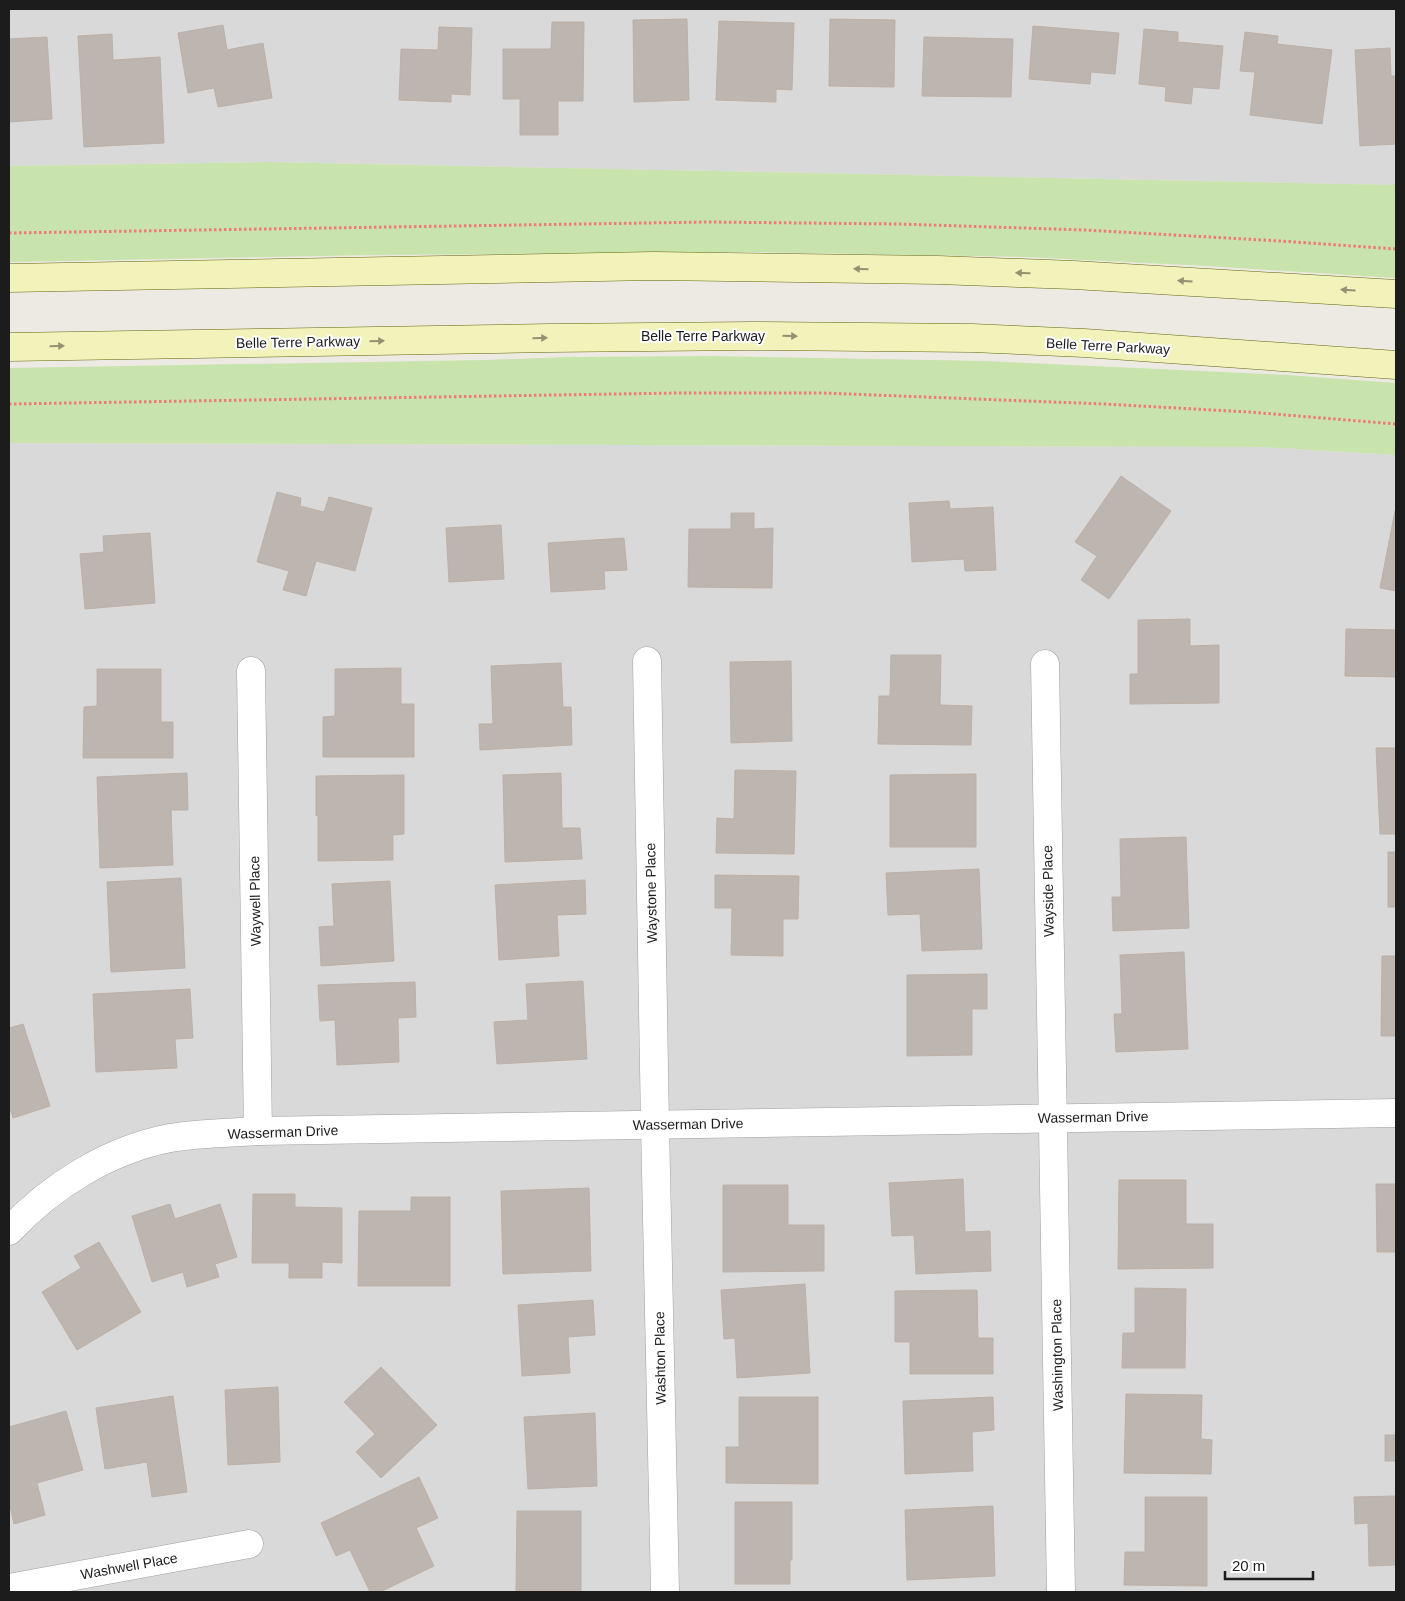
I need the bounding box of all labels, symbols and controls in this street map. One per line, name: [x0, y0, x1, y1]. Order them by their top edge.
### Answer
one-way arrow: [852, 265, 868, 273]
one-way arrow: [1015, 269, 1031, 277]
one-way arrow: [1177, 277, 1193, 285]
one-way arrow: [1339, 286, 1355, 294]
street label: Belle Terre Parkway: [641, 328, 765, 344]
one-way arrow: [782, 332, 798, 340]
street label: Belle Terre Parkway: [236, 333, 360, 351]
one-way arrow: [532, 334, 548, 342]
street label: Belle Terre Parkway: [1046, 335, 1170, 357]
one-way arrow: [370, 336, 386, 344]
one-way arrow: [50, 342, 66, 350]
street label: Waystone Place: [642, 842, 660, 943]
street label: Wayside Place: [1039, 845, 1057, 937]
street label: Waywell Place: [246, 855, 264, 946]
street label: Wasserman Drive: [1038, 1108, 1149, 1126]
street label: Wasserman Drive: [633, 1115, 744, 1133]
street label: Wasserman Drive: [227, 1122, 339, 1142]
street label: Washington Place: [1048, 1298, 1066, 1411]
street label: Washton Place: [651, 1311, 669, 1405]
scale bar: [1225, 1548, 1312, 1580]
street label: Washwell Place: [79, 1550, 179, 1582]
text: 20 m: [1232, 1557, 1265, 1574]

